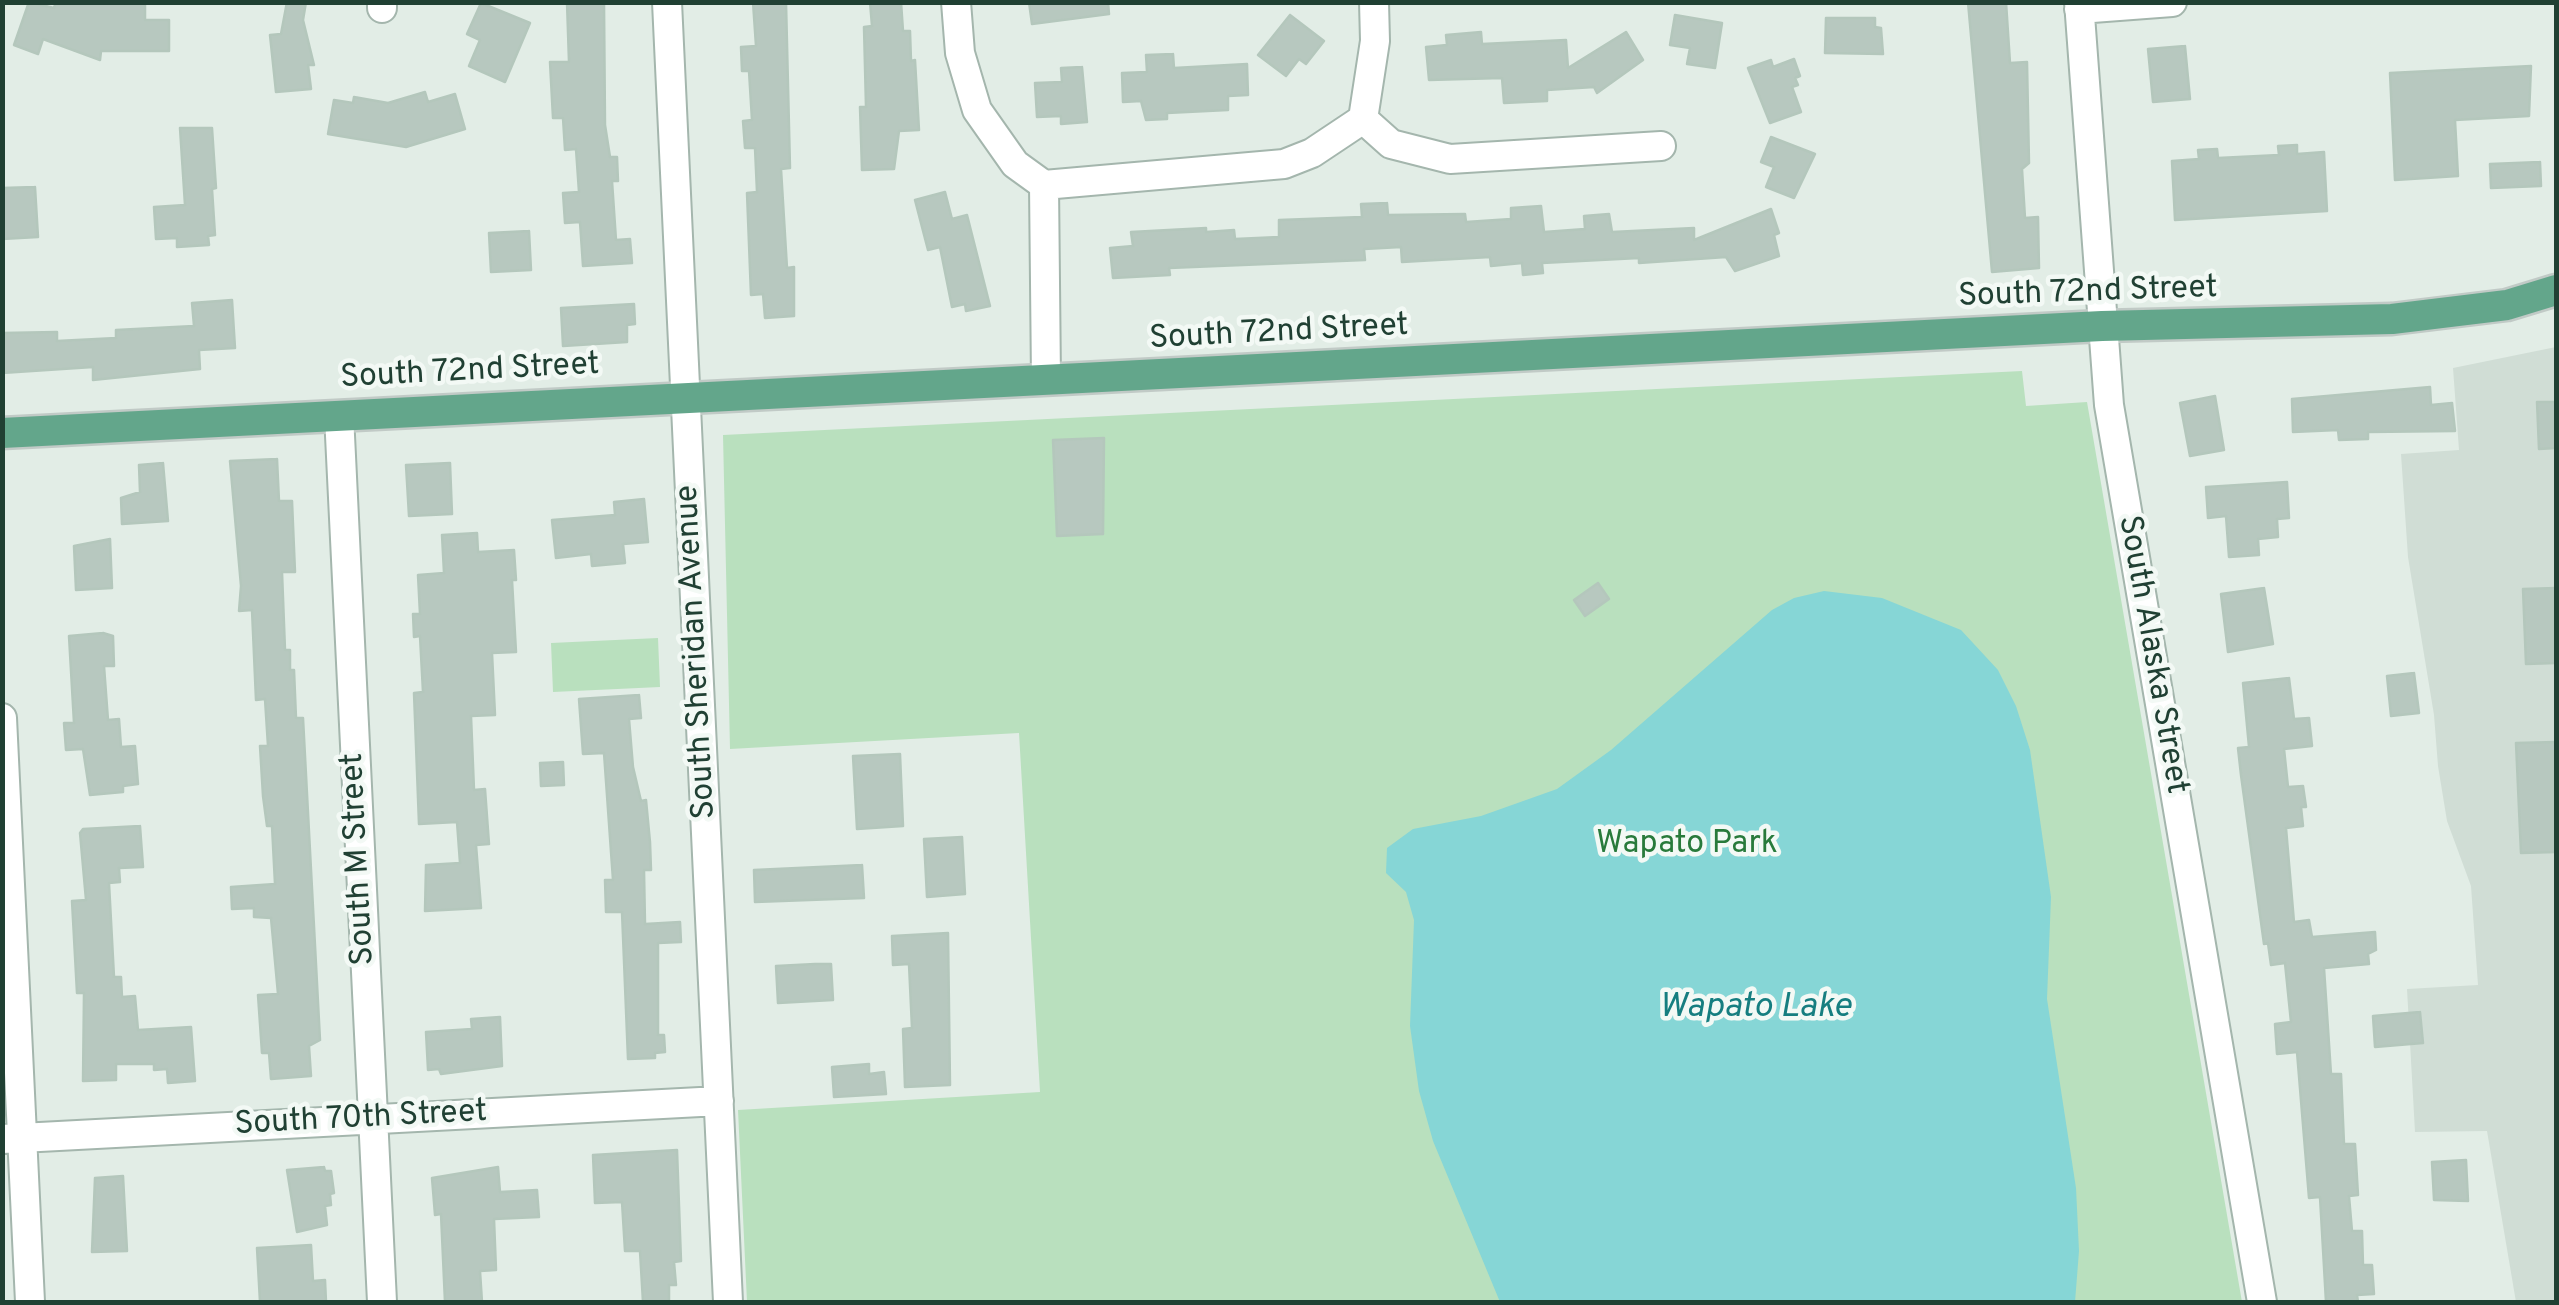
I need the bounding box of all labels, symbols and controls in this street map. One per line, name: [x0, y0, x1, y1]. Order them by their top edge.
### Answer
street label: South 72nd Street: [1958, 270, 2218, 318]
street label: South 72nd Street: [1148, 308, 1410, 360]
street label: South 72nd Street: [339, 347, 601, 399]
street label: South Sheridan Avenue: [670, 484, 726, 820]
street label: South Alaska Street: [2108, 513, 2194, 797]
street label: South M Street: [335, 752, 385, 966]
park label: Wapato Park: [1596, 827, 1778, 865]
water label: Wapato Lake: [1659, 988, 1851, 1030]
street label: South 70th Street: [234, 1094, 488, 1146]

